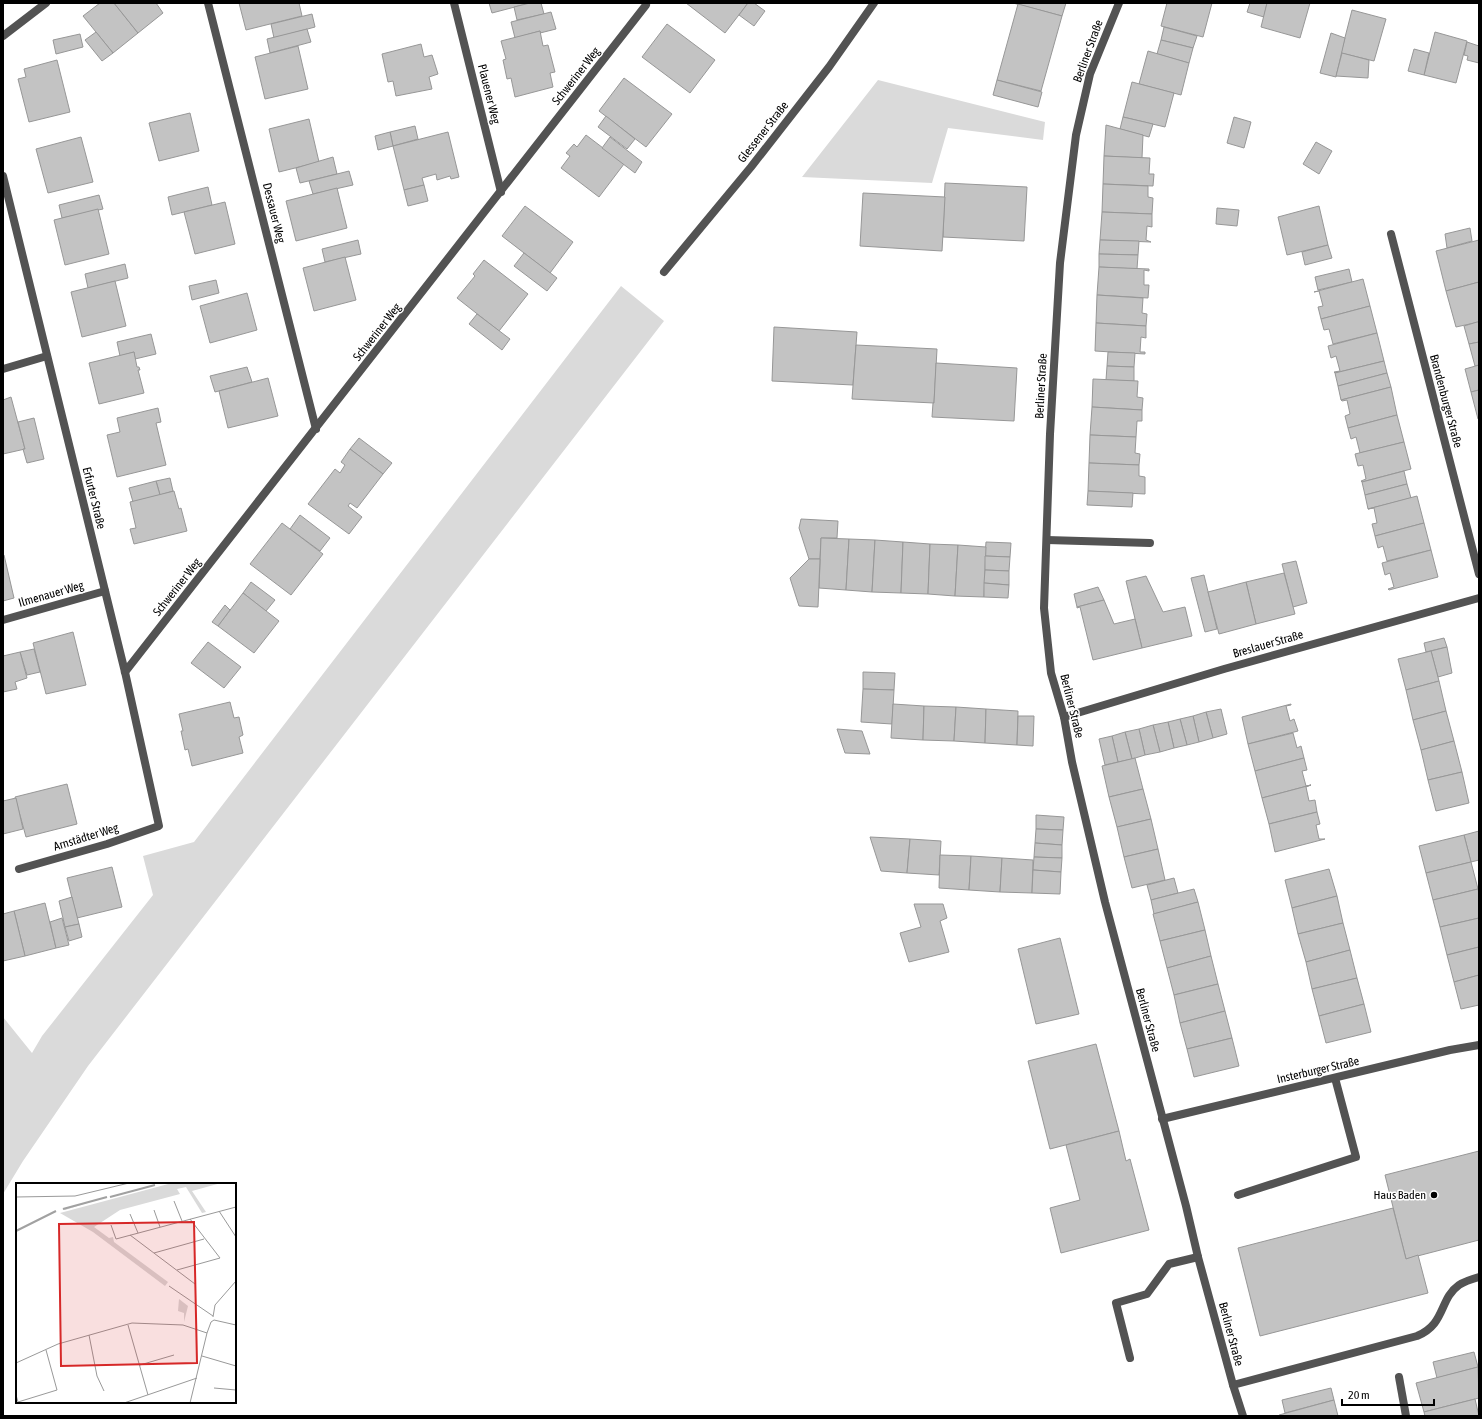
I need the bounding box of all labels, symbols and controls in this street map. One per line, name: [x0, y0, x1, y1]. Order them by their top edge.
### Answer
street label: Berliner Straße: [1070, 18, 1106, 84]
street label: Schweriner Weg: [549, 44, 603, 108]
street label: Plauener Weg: [475, 63, 503, 126]
street label: Glessener Straße: [735, 99, 791, 165]
street label: Dessauer Weg: [260, 181, 288, 245]
street label: Schweriner Weg: [350, 300, 404, 364]
street label: Berliner Straße: [1032, 353, 1050, 419]
street label: Brandenburger Straße: [1427, 353, 1465, 449]
street label: Erfurter Straße: [80, 465, 108, 531]
street label: Schweriner Weg: [150, 555, 204, 619]
street label: Ilmenauer Weg: [17, 578, 86, 610]
street label: Breslauer Straße: [1231, 627, 1305, 661]
street label: Berliner Straße: [1057, 673, 1087, 739]
street label: Arnstädter Weg: [52, 820, 121, 854]
street label: Berliner Straße: [1133, 987, 1163, 1053]
street label: Insterburger Straße: [1275, 1054, 1361, 1086]
inset map: [16, 1183, 236, 1403]
place label: Haus Baden: [1374, 1188, 1426, 1202]
marker: Haus Baden: [1429, 1190, 1439, 1200]
street label: Berliner Straße: [1216, 1301, 1246, 1367]
scale bar: [1342, 1381, 1434, 1407]
text: 20 m: [1348, 1388, 1370, 1402]

